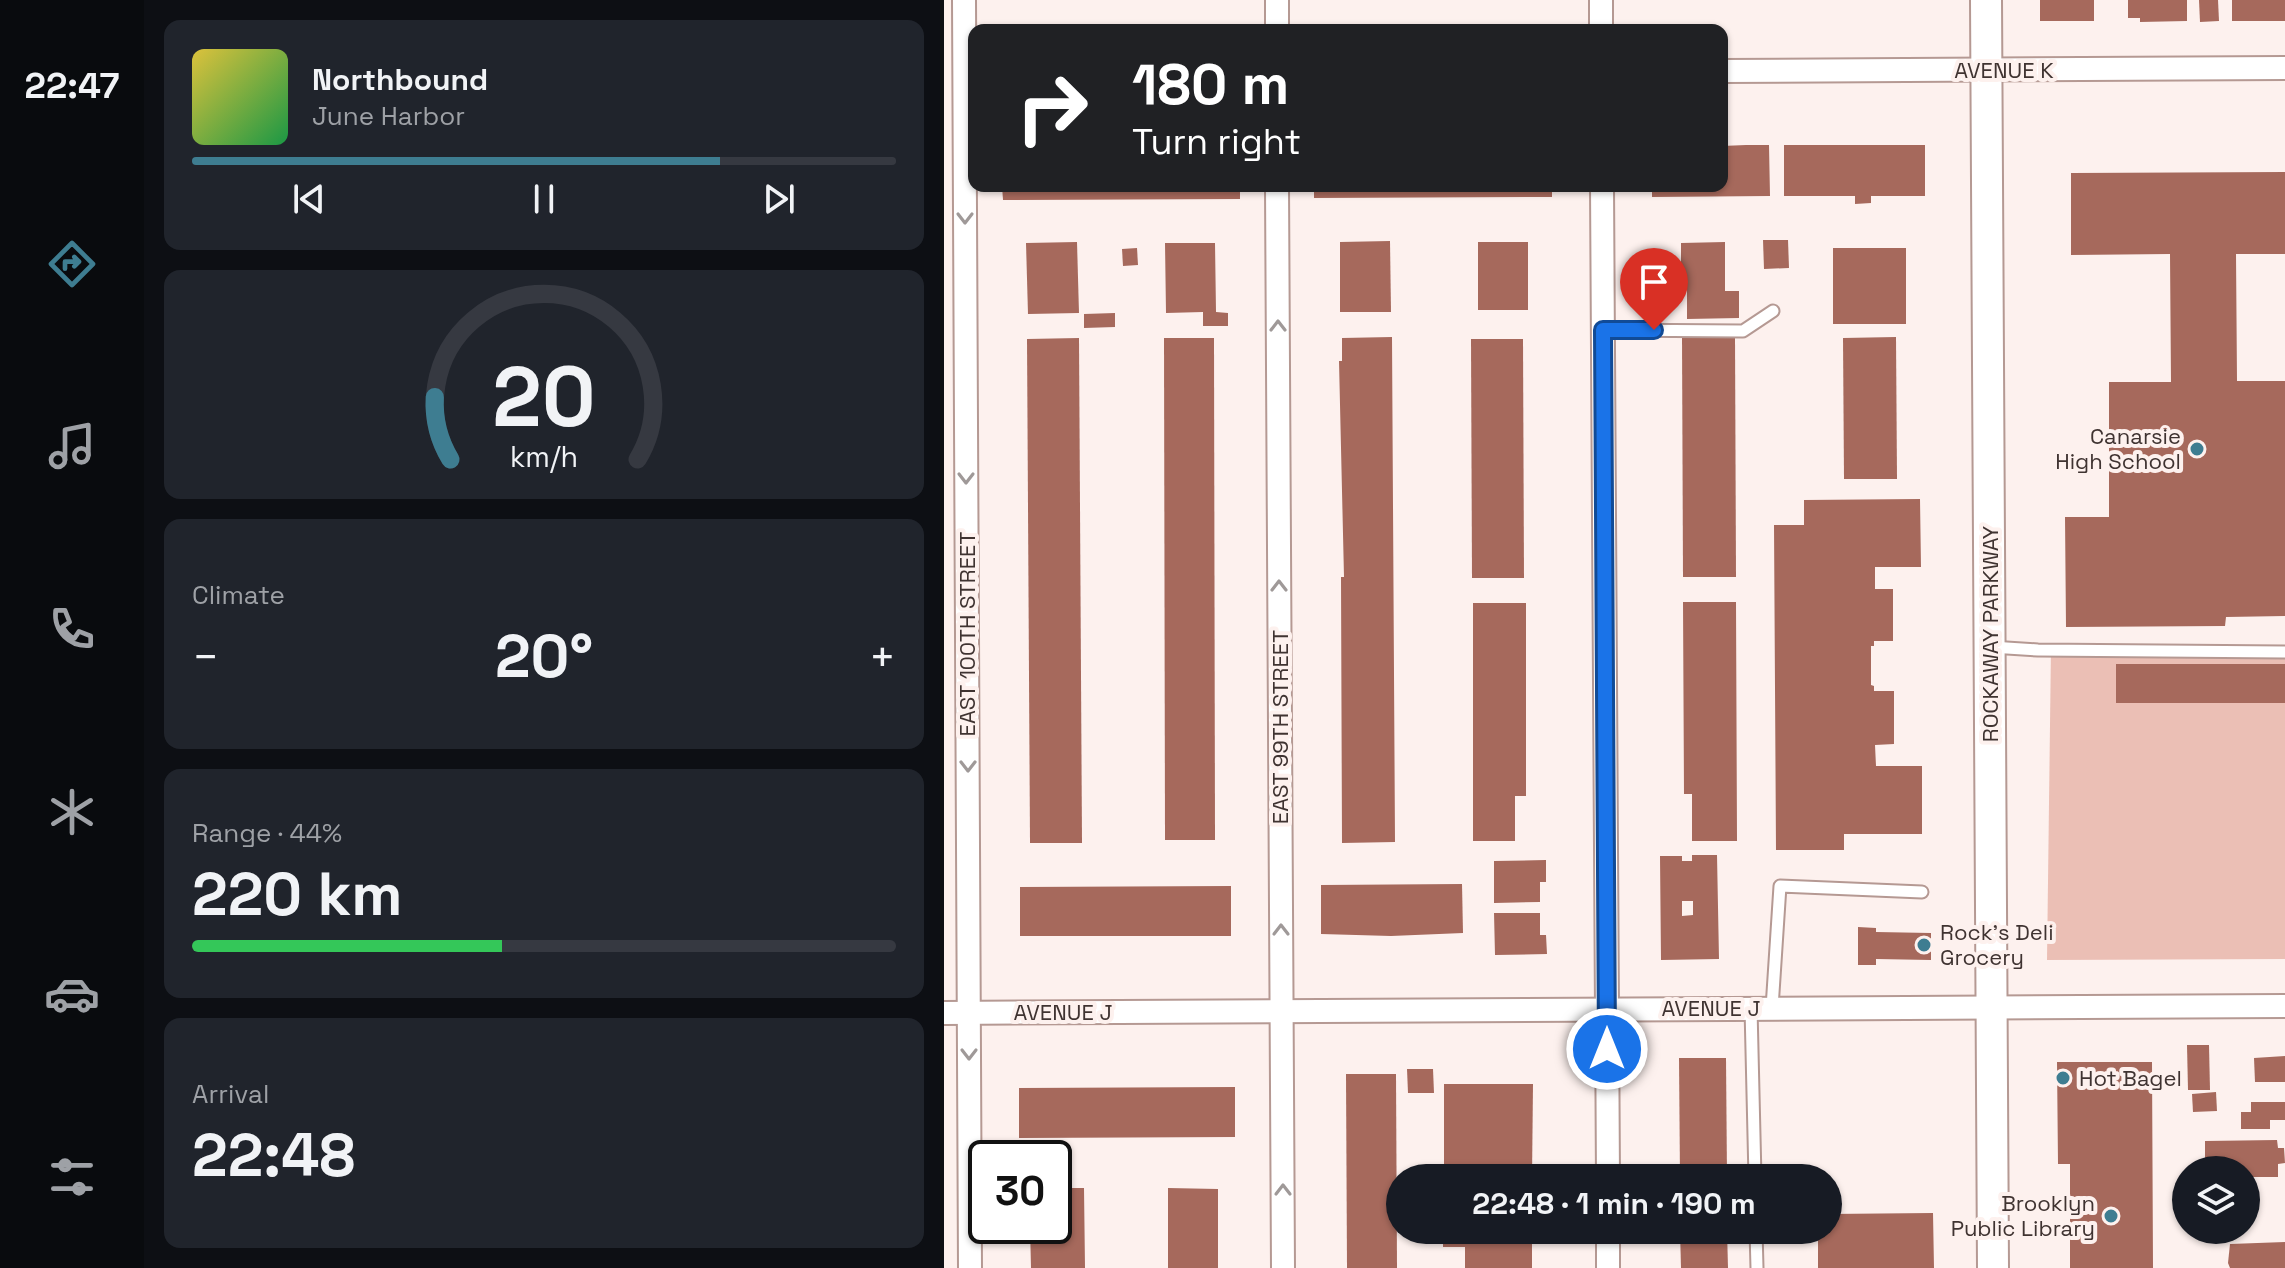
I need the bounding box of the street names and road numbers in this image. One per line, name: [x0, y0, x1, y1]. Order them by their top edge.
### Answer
street label: AVENUE K: [1954, 56, 2054, 84]
street label: ROCKAWAY PARKWAY: [1976, 525, 2004, 742]
street label: EAST 100TH STREET: [953, 532, 981, 736]
street label: EAST 99TH STREET: [1266, 630, 1294, 824]
street label: AVENUE J: [1661, 994, 1761, 1022]
street label: AVENUE J: [1013, 998, 1113, 1026]

